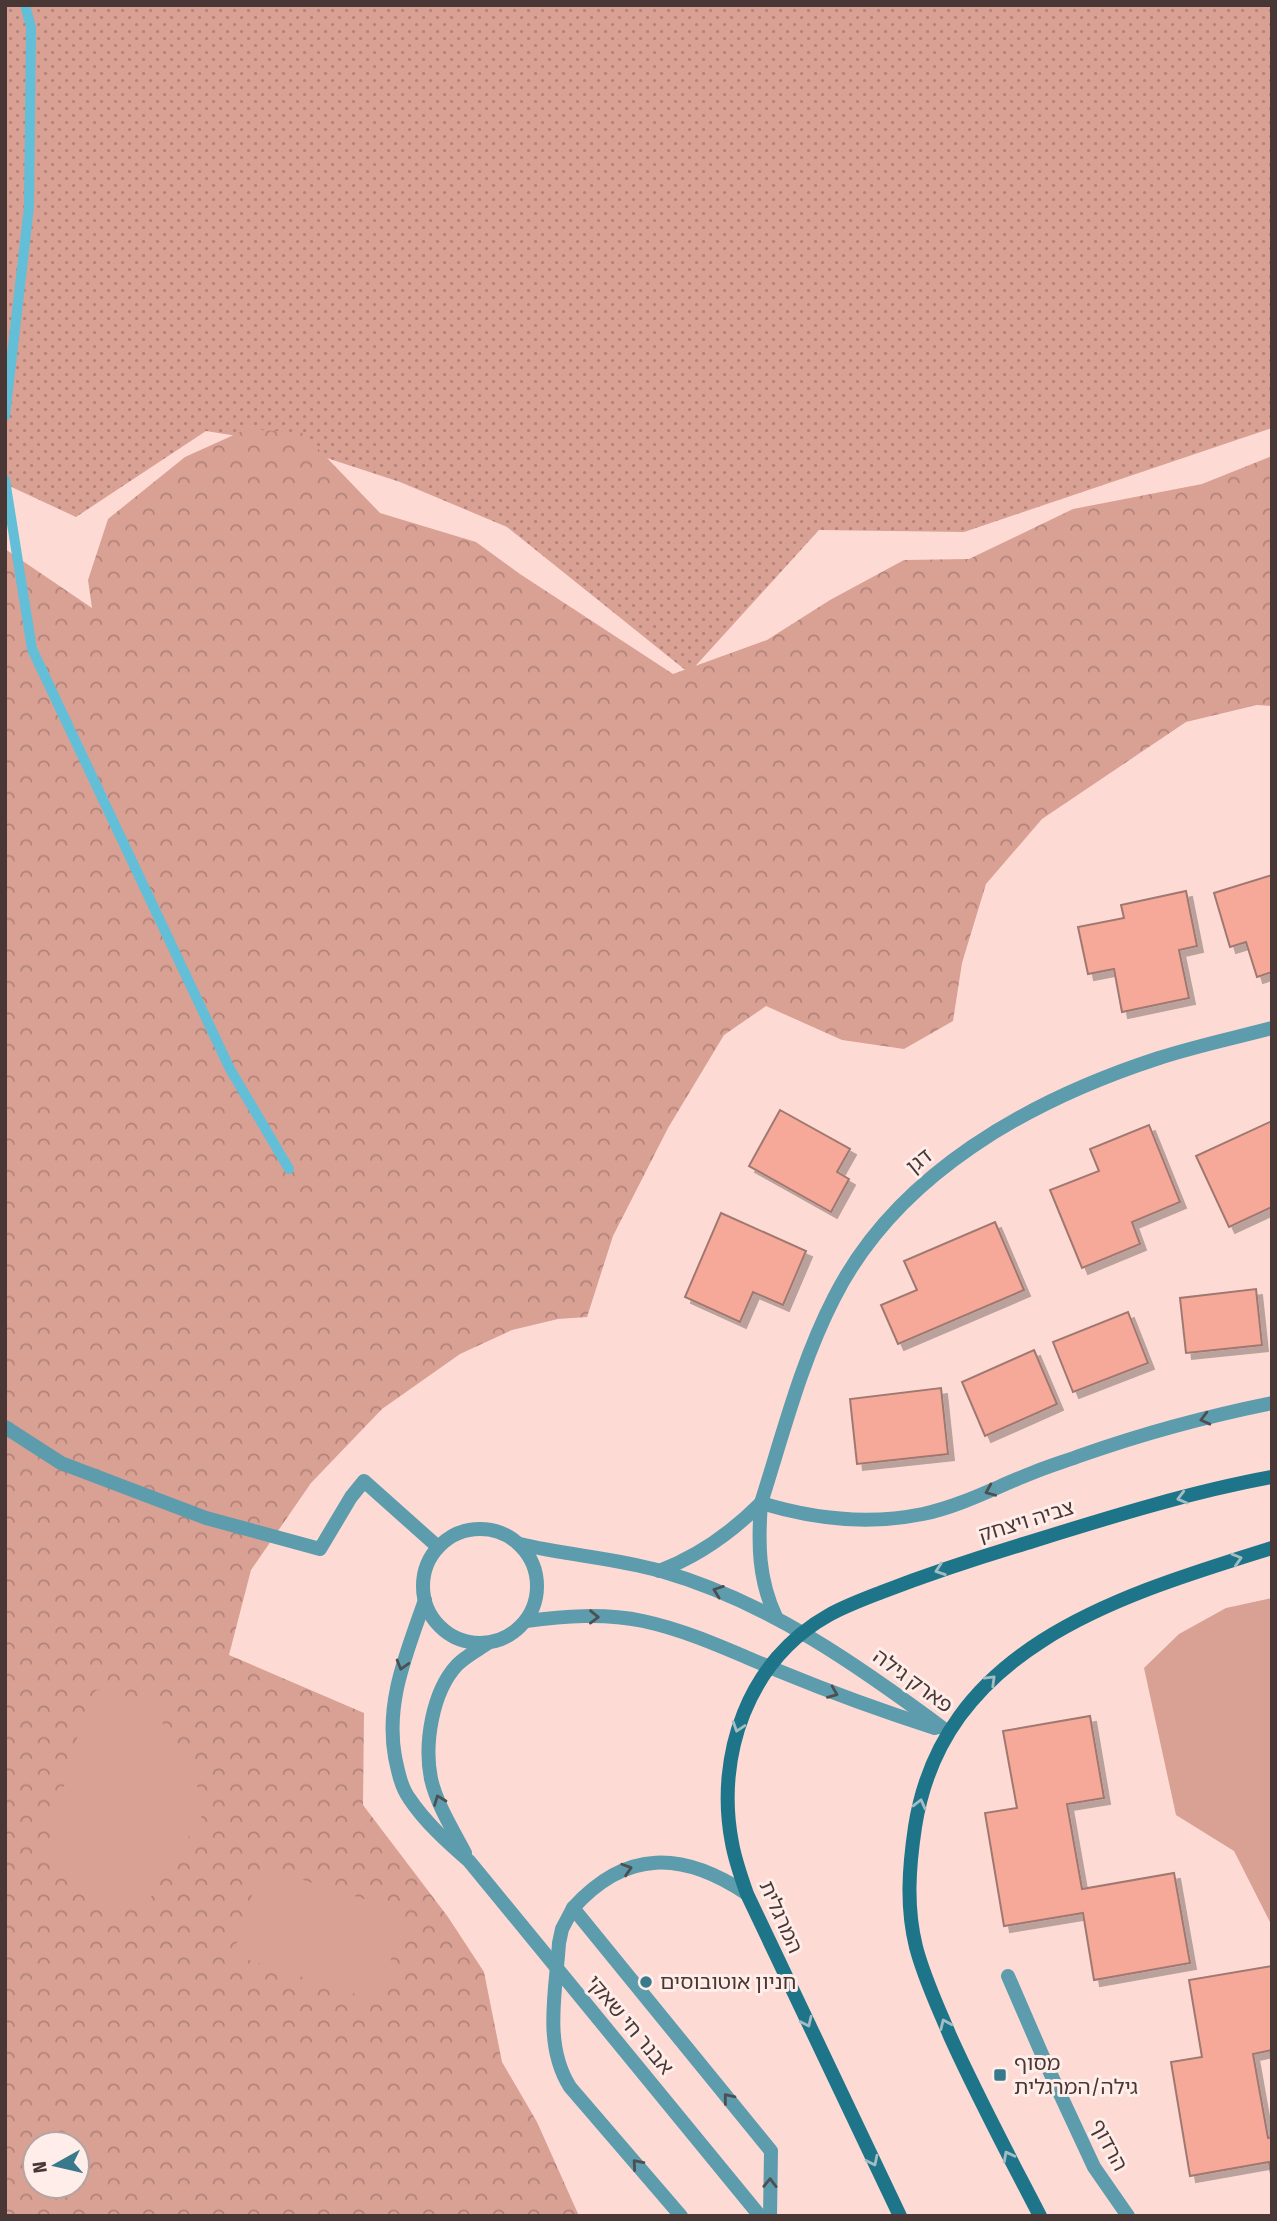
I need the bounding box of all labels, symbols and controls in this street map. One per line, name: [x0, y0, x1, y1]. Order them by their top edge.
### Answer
street label: דגן: [901, 1143, 937, 1179]
one-way arrow: [1199, 1411, 1211, 1425]
one-way arrow: [985, 1483, 997, 1497]
one-way arrow: [1176, 1490, 1188, 1505]
street label: צביה ויצחק: [975, 1494, 1077, 1548]
one-way arrow: [1230, 1553, 1243, 1567]
one-way arrow: [934, 1562, 947, 1576]
one-way arrow: [713, 1585, 725, 1599]
one-way arrow: [588, 1609, 599, 1624]
street label: פארק גילה: [868, 1643, 958, 1719]
one-way arrow: [396, 1658, 411, 1670]
one-way arrow: [983, 1675, 996, 1688]
one-way arrow: [826, 1685, 838, 1699]
one-way arrow: [732, 1721, 746, 1733]
one-way arrow: [433, 1794, 447, 1806]
one-way arrow: [912, 1798, 926, 1810]
one-way arrow: [620, 1863, 633, 1877]
street label: המרגלית: [754, 1877, 808, 1957]
place label: חניון אוטובוסים: [660, 1969, 796, 1995]
street label: אבנר חי שאקי: [581, 1970, 679, 2080]
marker: חניון אוטובוסים: [638, 1974, 654, 1990]
one-way arrow: [798, 2015, 812, 2027]
one-way arrow: [939, 2019, 953, 2032]
place label: מסוף גילה/המרגלית: [1014, 2050, 1138, 2100]
marker: מסוף גילה/המרגלית: [992, 2067, 1008, 2083]
one-way arrow: [724, 2093, 736, 2106]
street label: הרדוף: [1085, 2115, 1133, 2175]
north arrow: [21, 2130, 91, 2200]
one-way arrow: [1003, 2150, 1017, 2163]
one-way arrow: [864, 2154, 878, 2166]
one-way arrow: [633, 2159, 645, 2172]
text: N: [27, 2160, 52, 2175]
one-way arrow: [763, 2177, 778, 2188]

